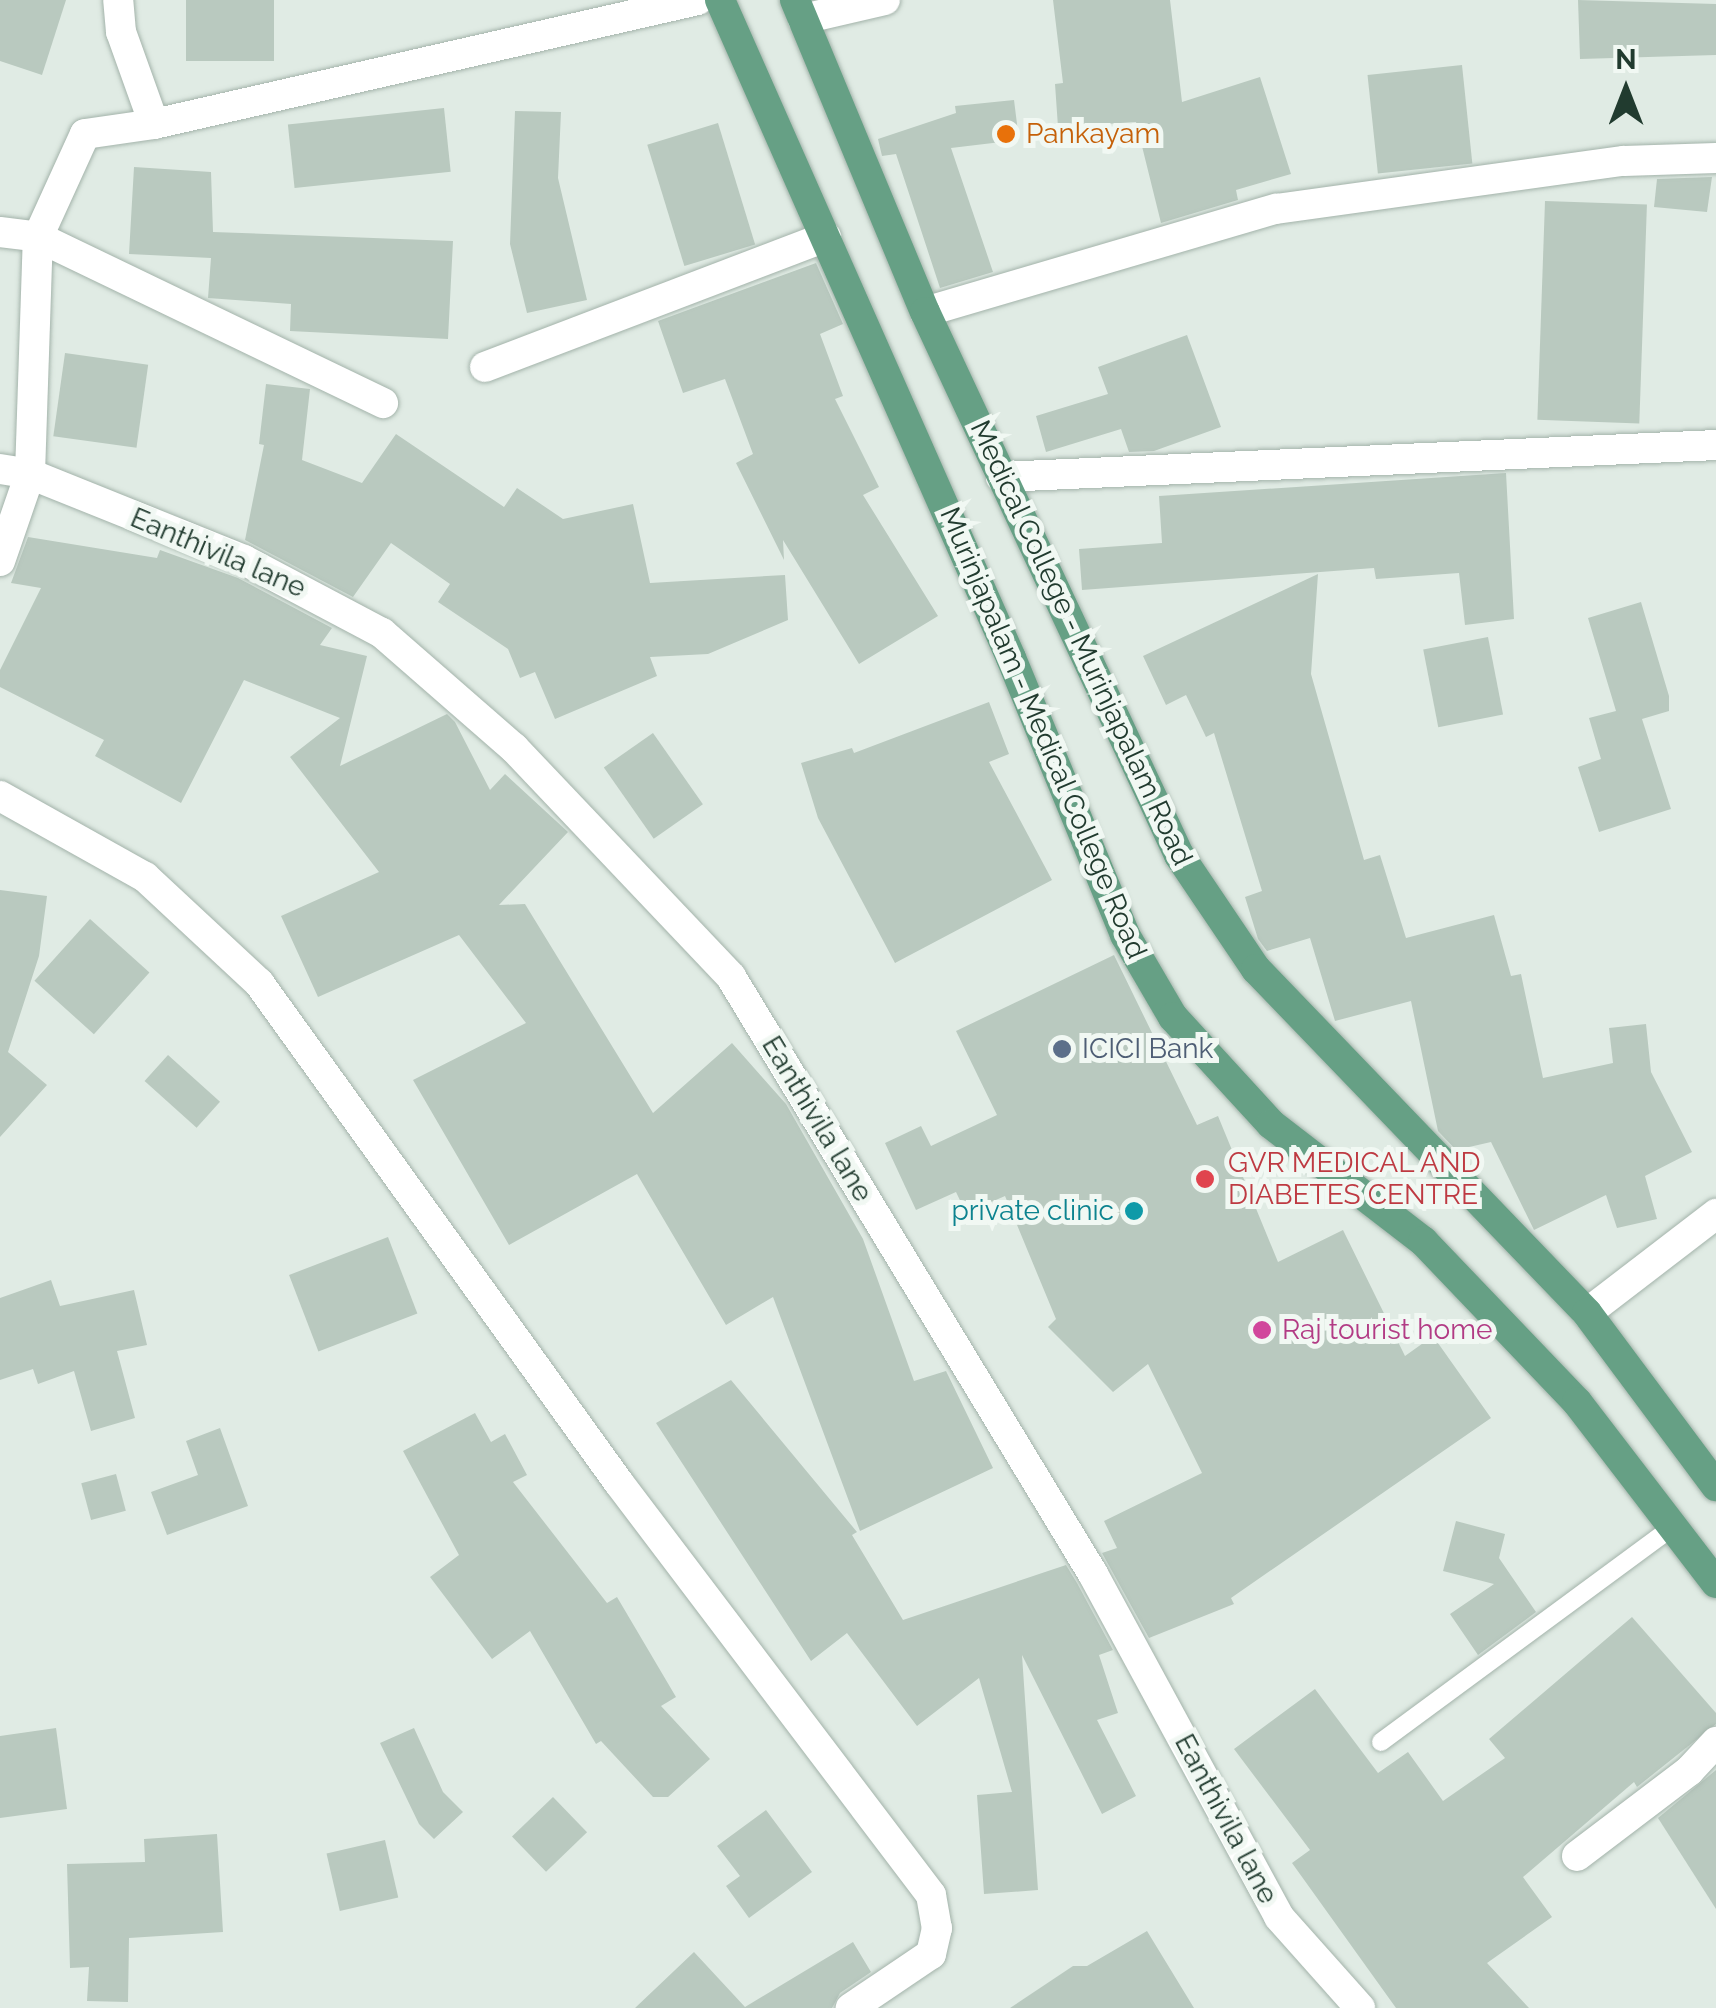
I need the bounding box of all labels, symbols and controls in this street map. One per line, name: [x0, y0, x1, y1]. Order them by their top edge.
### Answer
north arrow: [1576, 40, 1676, 140]
text: N: [1615, 43, 1637, 76]
place label: Pankayam: [1026, 117, 1160, 151]
marker: Pankayam: [995, 123, 1017, 145]
street label: Medical College - Murinjapalam Road: [963, 415, 1199, 871]
street label: Eanthivila lane: [125, 501, 311, 605]
street label: Murinjapalam - Medical College Road: [932, 502, 1154, 964]
street label: Eanthivila lane: [754, 1030, 880, 1208]
place label: ICICI Bank: [1082, 1032, 1213, 1066]
marker: ICICI Bank: [1051, 1038, 1073, 1060]
place label: GVR MEDICAL AND DIABETES CENTRE: [1228, 1146, 1482, 1212]
marker: GVR MEDICAL AND DIABETES CENTRE: [1192, 1166, 1218, 1192]
place label: private clinic: [951, 1194, 1114, 1228]
marker: private clinic: [1123, 1200, 1145, 1222]
place label: Raj tourist home: [1282, 1313, 1492, 1347]
marker: Raj tourist home: [1251, 1319, 1273, 1341]
street label: Eanthivila lane: [1167, 1729, 1285, 1909]

